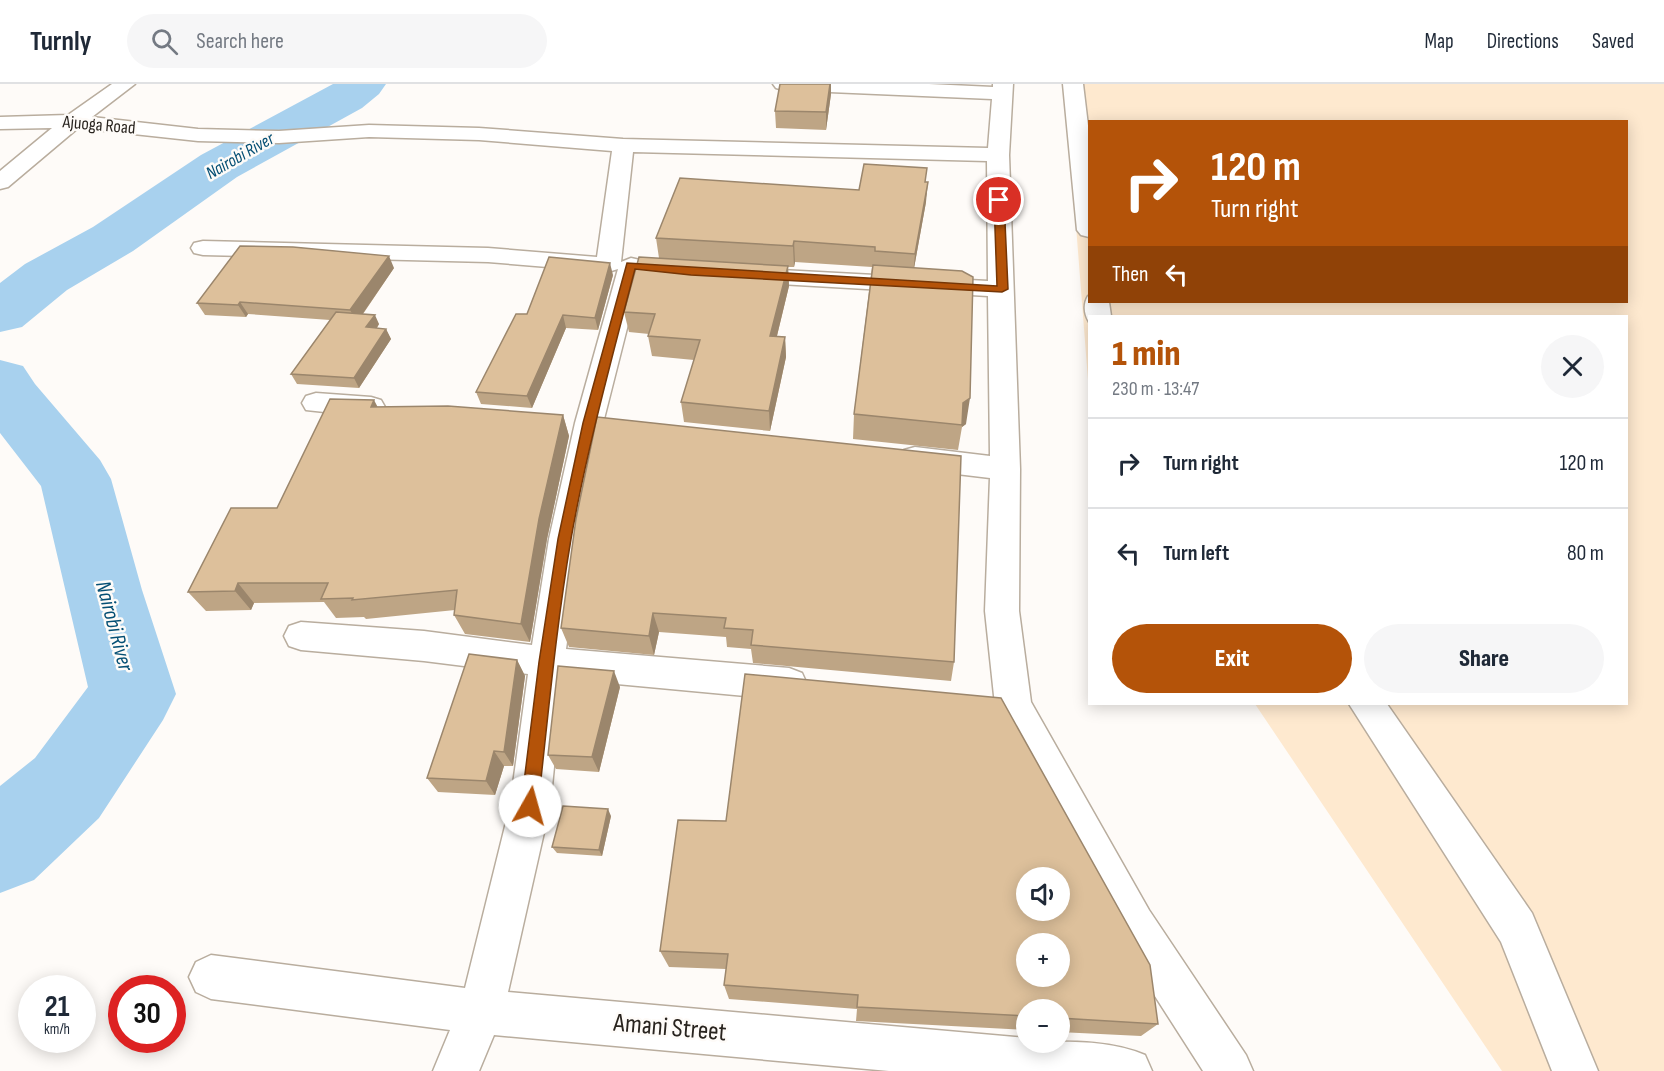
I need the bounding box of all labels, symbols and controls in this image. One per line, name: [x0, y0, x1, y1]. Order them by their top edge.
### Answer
search box: [127, 14, 547, 68]
text: Turnly: [30, 25, 91, 58]
icon: search: [148, 25, 181, 58]
text: Search here: [196, 28, 284, 55]
text: Map: [1424, 29, 1454, 54]
text: Directions: [1487, 29, 1559, 54]
text: Saved: [1592, 29, 1634, 54]
street label: Ajuoga Road: [61, 111, 136, 139]
water label: Nairobi River: [202, 128, 279, 184]
text: 120 m: [1211, 142, 1301, 193]
icon: right: [1112, 144, 1190, 222]
pin: [973, 174, 1024, 225]
icon: arrive: [982, 183, 1015, 216]
text: Turn right: [1211, 193, 1298, 225]
icon: left: [1160, 258, 1193, 291]
text: Then: [1112, 261, 1148, 288]
text: 1 min: [1112, 333, 1180, 376]
button: close: [1541, 335, 1604, 398]
text: 230 m · 13:47: [1112, 377, 1199, 401]
icon: right: [1112, 447, 1145, 480]
text: Turn right: [1163, 450, 1239, 477]
text: 120 m: [1560, 450, 1604, 477]
icon: left: [1112, 537, 1145, 570]
text: Turn left: [1163, 540, 1229, 567]
text: 80 m: [1567, 540, 1604, 567]
water label: Nairobi River: [89, 578, 139, 675]
button: Exit: [1112, 624, 1352, 693]
button: Share: [1364, 624, 1604, 693]
position arrow: [498, 774, 562, 838]
map controls: [1016, 867, 1070, 1053]
button: sound: [1016, 867, 1070, 921]
button: +: [1016, 933, 1070, 987]
speed limit sign: 30: [108, 975, 186, 1053]
text: 21: [45, 989, 69, 1025]
button: −: [1016, 999, 1070, 1053]
street label: Amani Street: [611, 1008, 728, 1048]
text: km/h: [44, 1020, 70, 1039]

